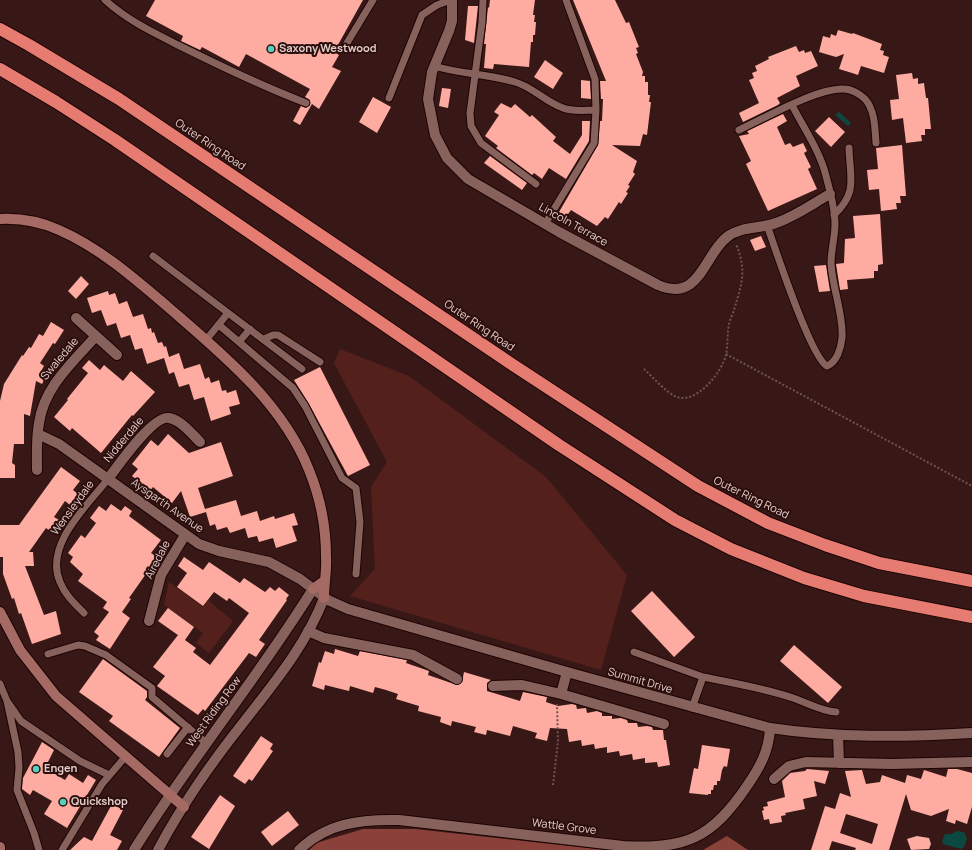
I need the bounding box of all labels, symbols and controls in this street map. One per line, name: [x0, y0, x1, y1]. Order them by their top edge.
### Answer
place label: Saxony Westwood: [279, 42, 377, 56]
marker: Saxony Westwood: [266, 44, 276, 54]
street label: Outer Ring Road: [172, 117, 248, 173]
street label: Lincoln Terrace: [536, 201, 610, 249]
street label: Outer Ring Road: [441, 298, 517, 354]
street label: Swaledale: [38, 335, 82, 383]
street label: Nidderdale: [101, 415, 147, 465]
street label: Outer Ring Road: [711, 474, 791, 522]
street label: Aysgarth Avenue: [128, 476, 206, 536]
street label: Wensleydale: [49, 478, 97, 538]
street label: Airedale: [143, 539, 173, 581]
street label: Summit Drive: [606, 665, 674, 697]
street label: West Riding Row: [184, 674, 244, 750]
place label: Engen: [44, 762, 77, 776]
marker: Engen: [31, 764, 41, 774]
place label: Quickshop: [71, 795, 128, 809]
marker: Quickshop: [58, 797, 68, 807]
street label: Wattle Grove: [531, 816, 597, 838]

